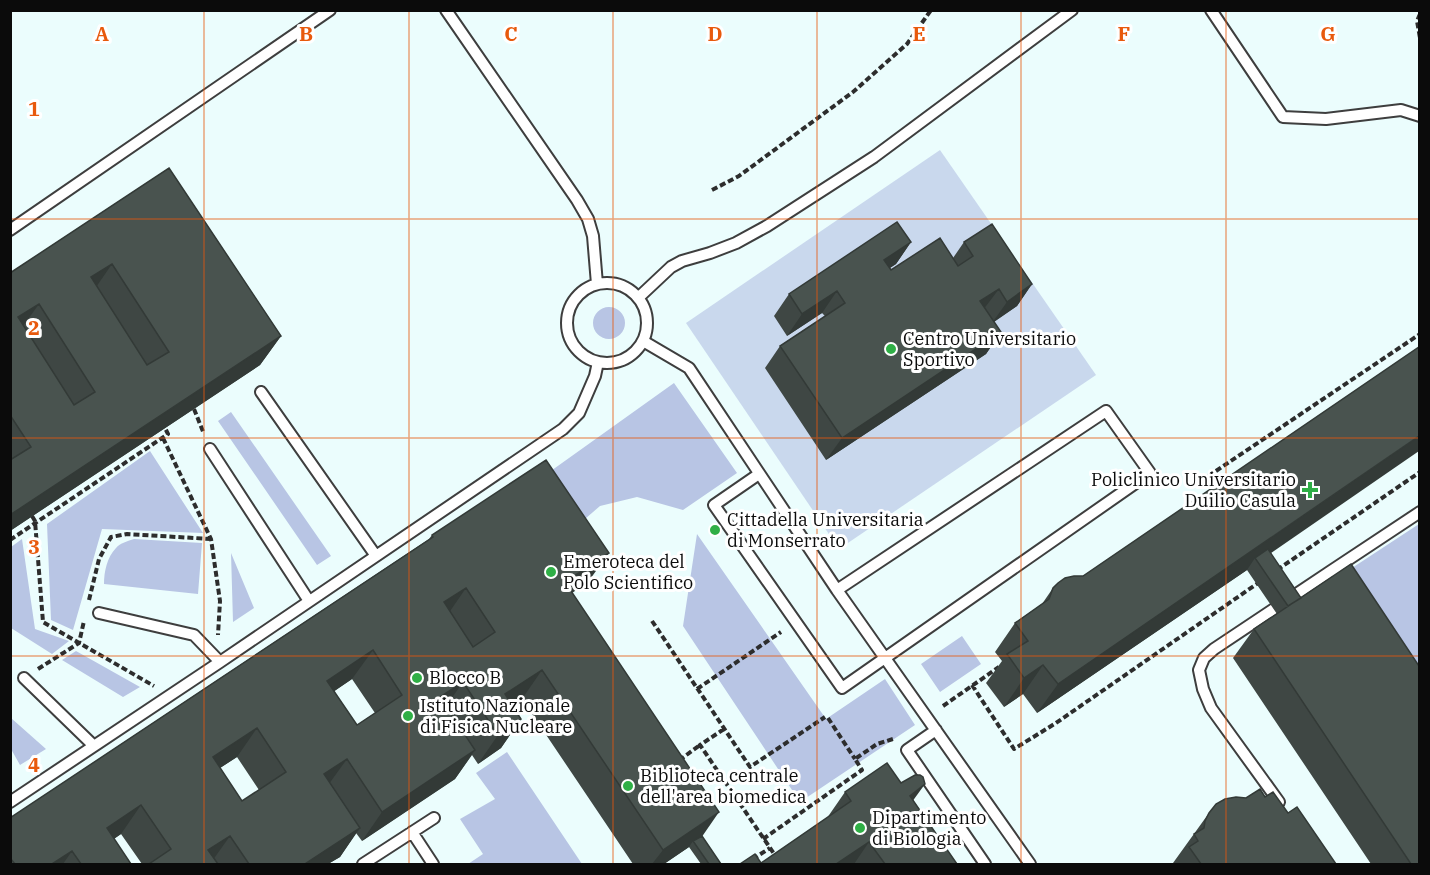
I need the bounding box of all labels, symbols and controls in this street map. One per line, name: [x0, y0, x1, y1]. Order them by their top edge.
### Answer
text: A: [95, 20, 109, 47]
text: B: [299, 20, 313, 47]
text: C: [504, 20, 518, 47]
text: D: [707, 20, 723, 47]
text: E: [912, 20, 926, 47]
text: F: [1118, 20, 1130, 47]
text: G: [1320, 20, 1336, 47]
text: 1: [28, 95, 40, 122]
text: 2: [28, 314, 40, 341]
place label: Centro Universitario Sportivo: [903, 327, 1076, 371]
marker: Centro Universitario Sportivo: [884, 342, 898, 356]
place label: Policlinico Universitario Duilio Casula: [1091, 468, 1296, 512]
marker: Policlinico Universitario Duilio Casula: [1301, 481, 1319, 499]
place label: Cittadella Universitaria di Monserrato: [727, 508, 924, 552]
marker: Cittadella Universitaria di Monserrato: [708, 523, 722, 537]
text: 3: [28, 533, 40, 560]
place label: Emeroteca del Polo Scientifico: [563, 550, 693, 594]
marker: Emeroteca del Polo Scientifico: [544, 565, 558, 579]
place label: Blocco B: [429, 666, 501, 689]
marker: Blocco B: [410, 671, 424, 685]
place label: Istituto Nazionale di Fisica Nucleare: [420, 694, 572, 738]
marker: Istituto Nazionale di Fisica Nucleare: [401, 709, 415, 723]
text: 4: [28, 751, 40, 778]
place label: Biblioteca centrale dell'area biomedica: [640, 764, 807, 808]
marker: Biblioteca centrale dell'area biomedica: [621, 779, 635, 793]
place label: Dipartimento di Biologia: [872, 806, 986, 850]
marker: Dipartimento di Biologia: [853, 821, 867, 835]

